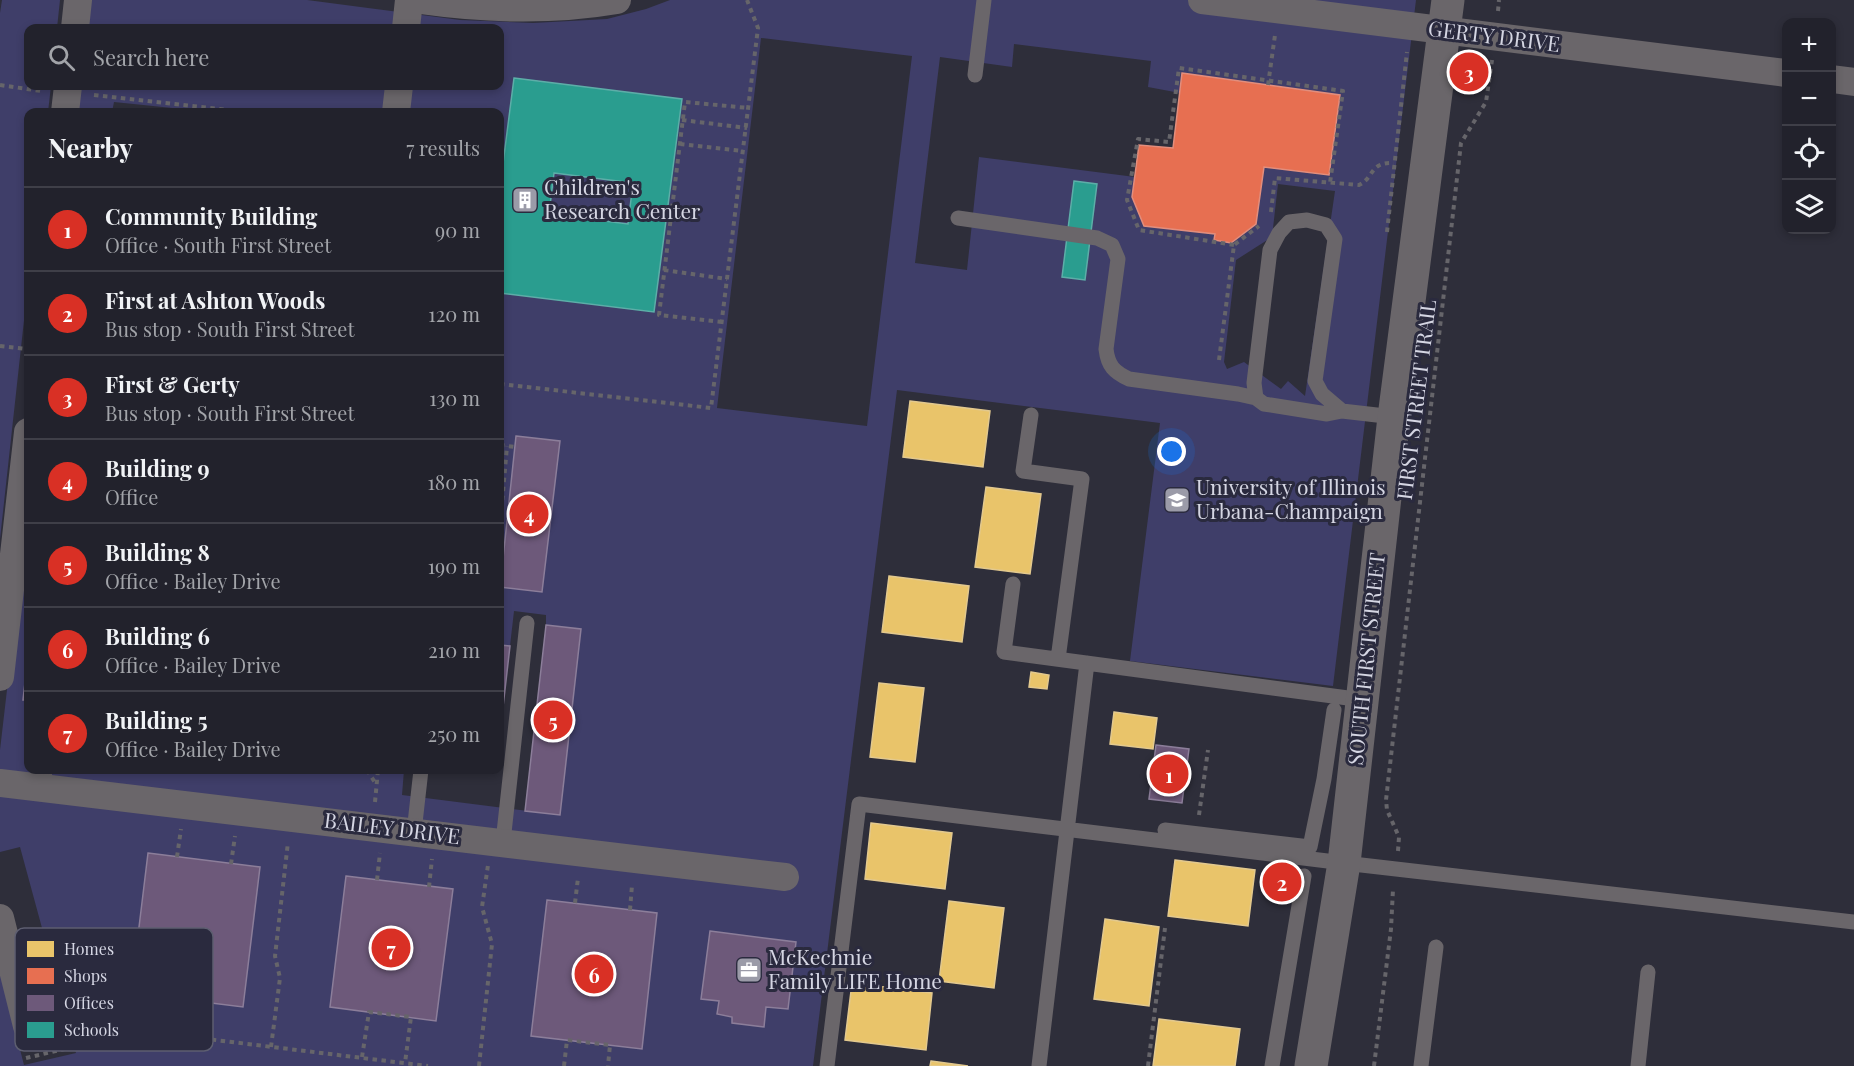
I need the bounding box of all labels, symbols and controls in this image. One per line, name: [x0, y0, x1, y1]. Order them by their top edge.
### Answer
street label: GERTY DRIVE: [1427, 13, 1562, 57]
map controls: [1782, 18, 1836, 234]
button: +: [1782, 18, 1836, 72]
search box: [24, 24, 504, 90]
icon: search: [45, 41, 78, 74]
text: Search here: [93, 42, 209, 72]
pin: 3: [1450, 50, 1488, 94]
button: −: [1782, 72, 1836, 126]
button: locate: [1782, 126, 1836, 180]
text: Nearby: [48, 130, 133, 165]
text: 7 results: [406, 134, 480, 161]
place label: Children's Research Center: [544, 172, 701, 224]
button: layers: [1782, 180, 1836, 234]
building icon: Children's Research Center: [510, 185, 540, 215]
text: Community Building: [105, 201, 317, 231]
text: 1: [64, 216, 71, 243]
text: 90 m: [435, 216, 480, 243]
text: Office · South First Street: [105, 231, 331, 258]
text: First at Ashton Woods: [105, 285, 325, 315]
street label: FIRST STREET TRAIL: [1389, 298, 1441, 501]
text: 2: [62, 300, 73, 327]
text: 120 m: [428, 300, 480, 327]
text: Bus stop · South First Street: [105, 315, 355, 342]
text: First & Gerty: [105, 369, 240, 399]
text: 3: [63, 384, 72, 411]
text: 130 m: [429, 384, 480, 411]
text: Bus stop · South First Street: [105, 399, 355, 426]
your location: [1157, 437, 1186, 466]
text: Building 9: [105, 453, 210, 483]
text: 4: [62, 468, 73, 495]
text: 180 m: [427, 468, 480, 495]
place label: University of Illinois Urbana-Champaign: [1196, 472, 1386, 524]
text: Office: [105, 483, 158, 510]
school or university icon: University of Illinois Urbana-Champaign: [1162, 485, 1192, 515]
pin: 4: [510, 492, 548, 536]
text: Building 8: [105, 537, 210, 567]
street label: SOUTH FIRST STREET: [1340, 551, 1390, 766]
text: 5: [63, 552, 72, 579]
text: 190 m: [428, 552, 480, 579]
text: Office · Bailey Drive: [105, 567, 281, 594]
text: Building 6: [105, 621, 210, 651]
text: 6: [62, 636, 73, 663]
text: 210 m: [428, 636, 480, 663]
text: Office · Bailey Drive: [105, 651, 281, 678]
pin: 5: [534, 698, 572, 742]
text: Building 5: [105, 705, 208, 735]
text: 7: [63, 720, 72, 747]
text: 250 m: [427, 720, 480, 747]
text: Office · Bailey Drive: [105, 735, 281, 762]
pin: 1: [1150, 752, 1188, 796]
street label: BAILEY DRIVE: [323, 805, 462, 849]
pin: 2: [1262, 860, 1302, 904]
pin: 7: [372, 926, 410, 970]
legend: [15, 928, 213, 1051]
text: Homes: [64, 938, 114, 959]
place label: McKechnie Family LIFE Home: [768, 942, 942, 994]
pin: 6: [574, 952, 614, 996]
office icon: McKechnie Family LIFE Home: [734, 955, 764, 985]
text: Shops: [64, 965, 107, 986]
text: Offices: [64, 992, 114, 1013]
text: Schools: [64, 1019, 119, 1040]

